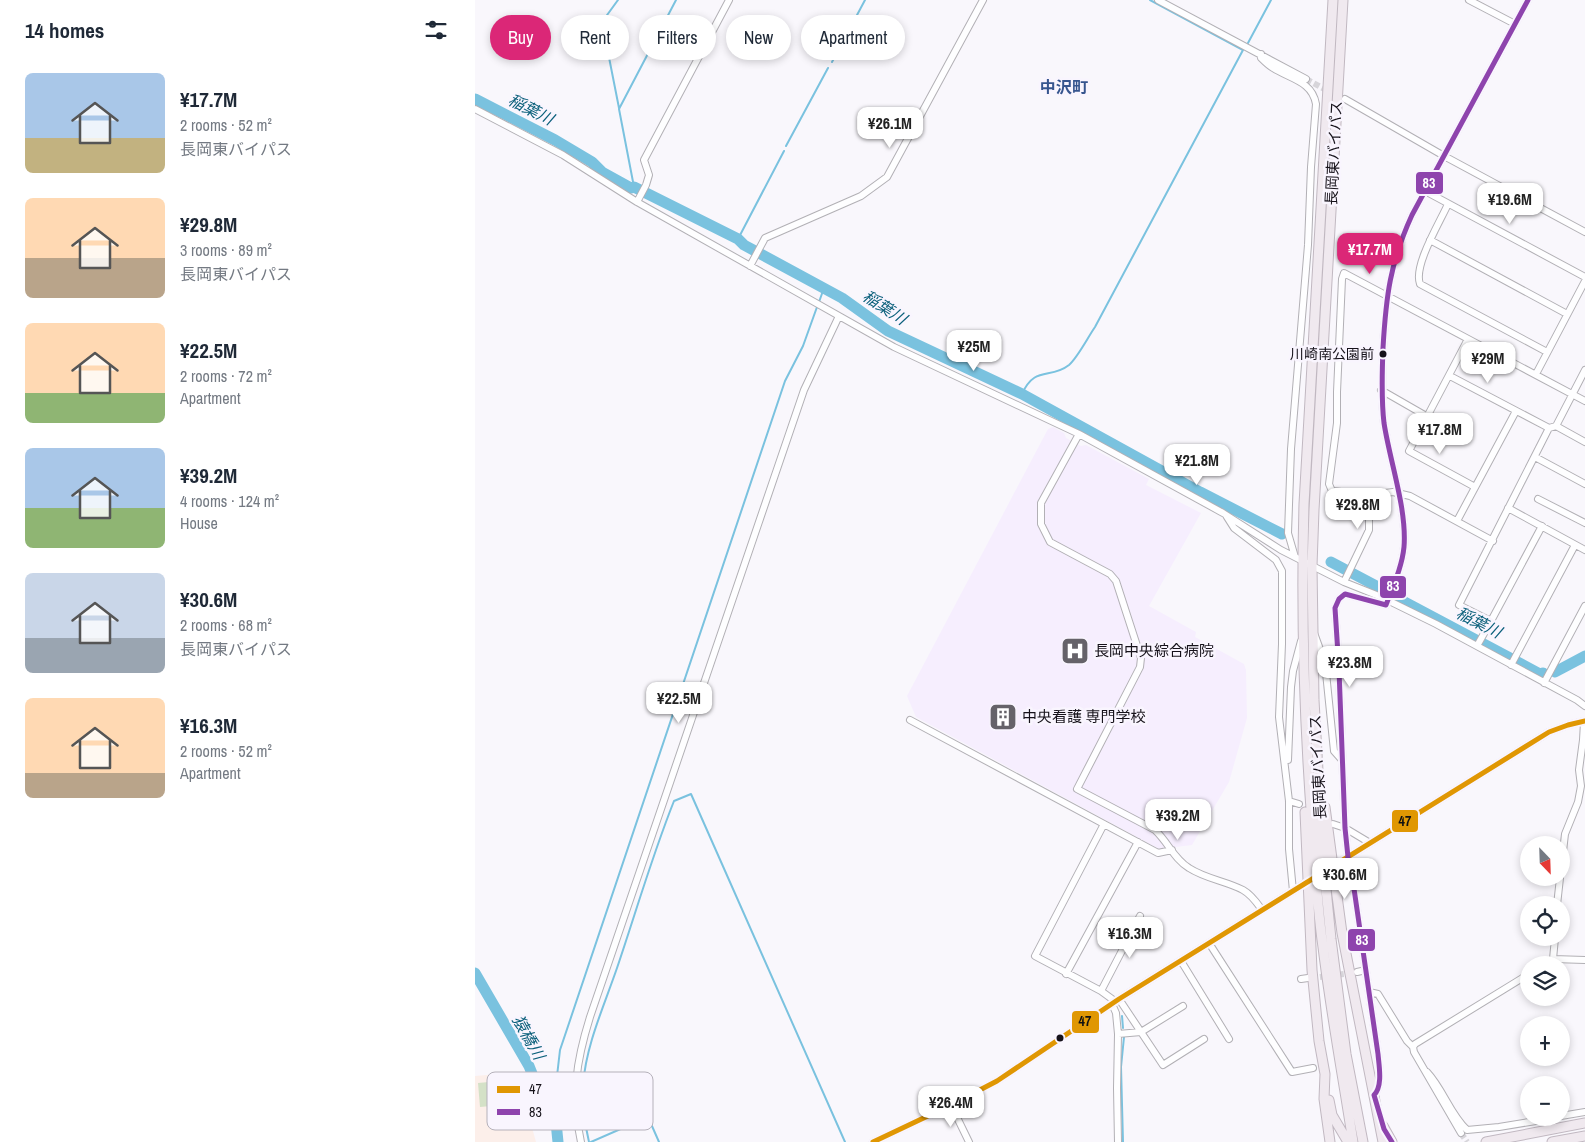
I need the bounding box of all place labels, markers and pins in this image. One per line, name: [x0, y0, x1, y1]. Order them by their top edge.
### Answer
pin: ¥26.1M: [849, 106, 931, 149]
pin: ¥19.6M: [1469, 182, 1551, 225]
pin: ¥17.7M: [1329, 232, 1411, 275]
pin: ¥25M: [944, 330, 1004, 372]
pin: ¥29M: [1458, 342, 1518, 384]
place label: 川崎南公園前: [1290, 345, 1374, 363]
marker: 川崎南公園前: [1378, 349, 1388, 359]
pin: ¥17.8M: [1399, 412, 1481, 455]
pin: ¥21.8M: [1156, 444, 1238, 486]
pin: ¥29.8M: [1317, 488, 1399, 530]
hospital icon: 長岡中央綜合病院: [1060, 636, 1090, 666]
place label: 長岡中央綜合病院: [1094, 640, 1214, 661]
pin: ¥23.8M: [1309, 646, 1391, 688]
pin: ¥22.5M: [638, 682, 720, 724]
building icon: 中央看護 専門学校: [988, 702, 1018, 732]
place label: 中央看護 専門学校: [1022, 706, 1145, 727]
pin: ¥39.2M: [1137, 798, 1219, 841]
pin: ¥30.6M: [1304, 858, 1386, 900]
pin: ¥16.3M: [1089, 916, 1171, 959]
unlabelled marker: [1055, 1033, 1065, 1043]
pin: ¥26.4M: [910, 1086, 992, 1128]

